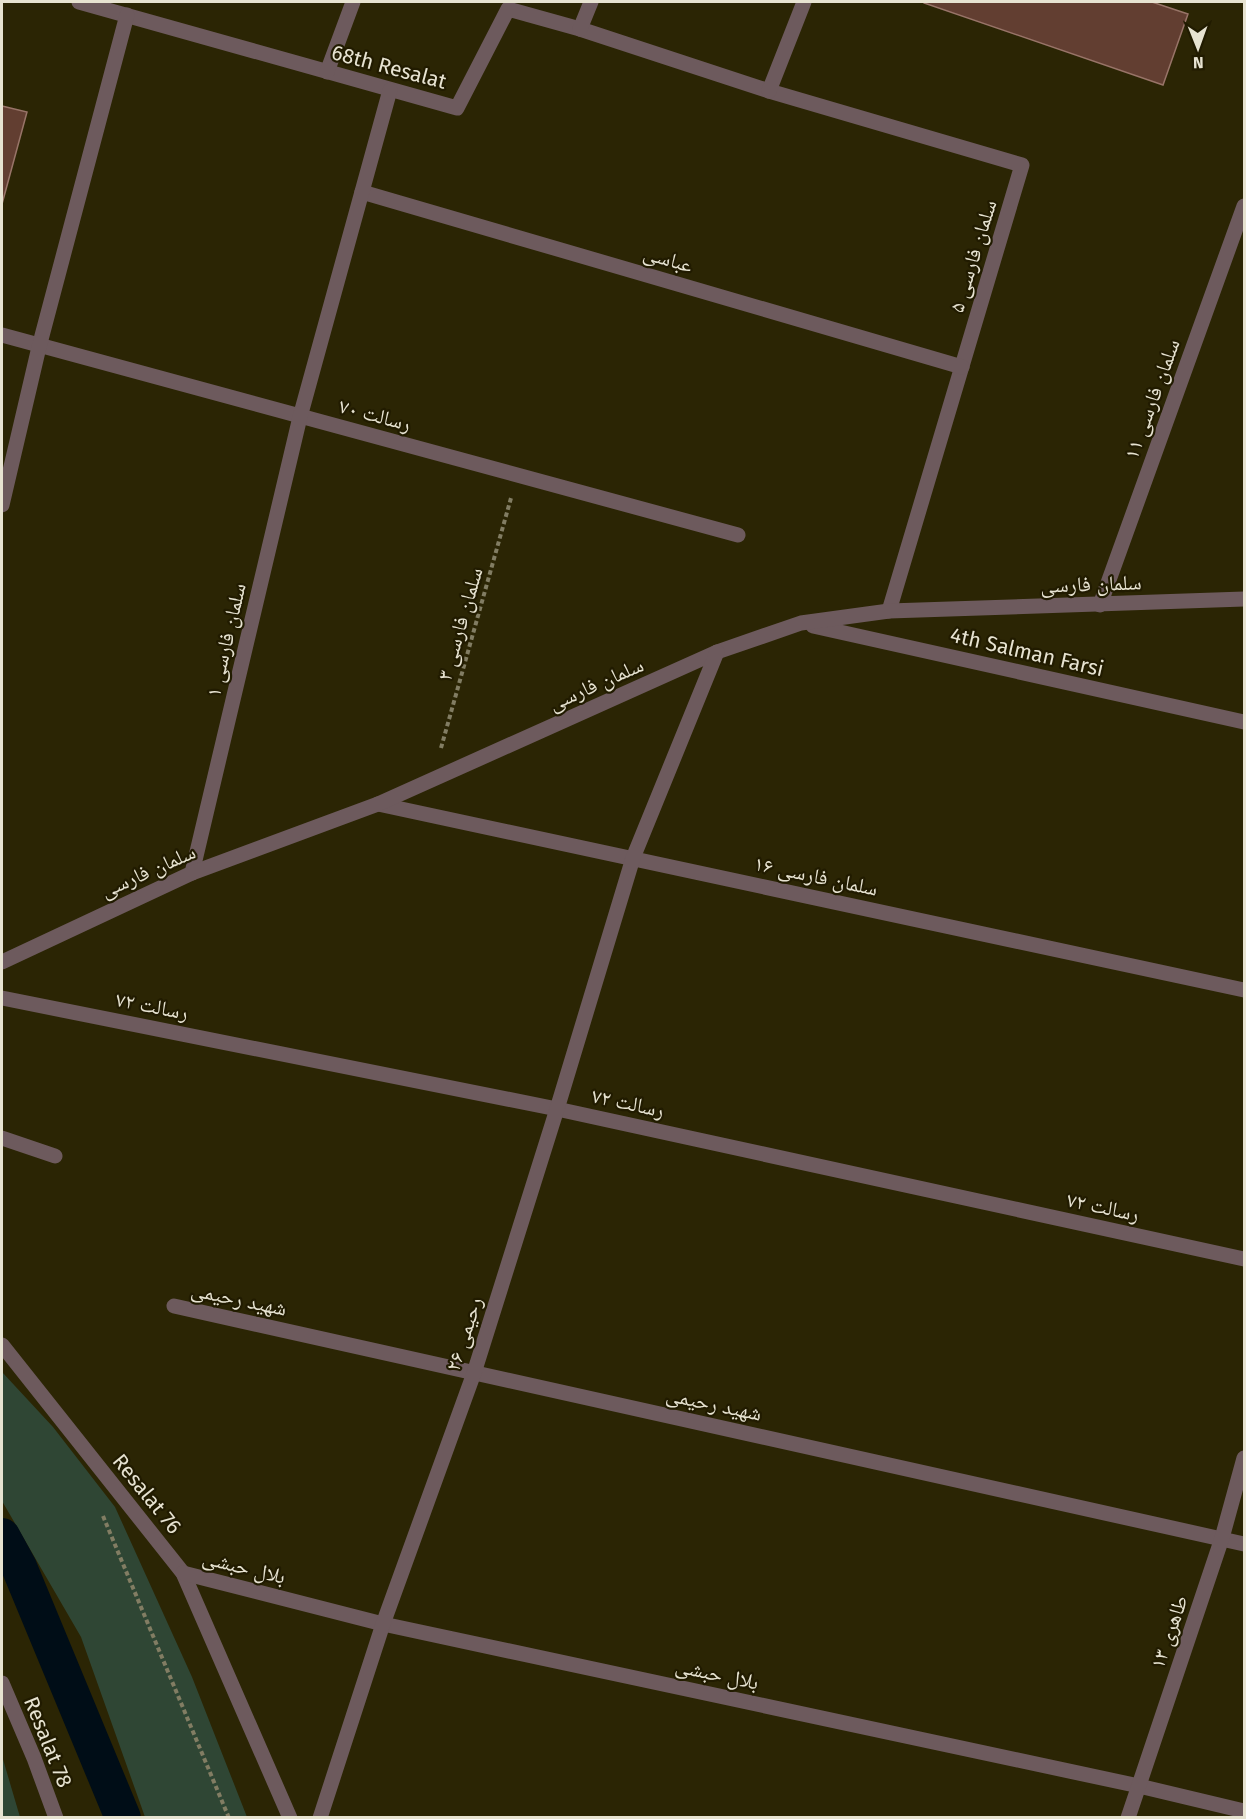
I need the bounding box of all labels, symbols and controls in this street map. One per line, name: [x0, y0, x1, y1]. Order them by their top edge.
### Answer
north arrow: [1168, 18, 1228, 78]
street label: 68th Resalat: [329, 39, 450, 95]
text: N: [1193, 53, 1204, 72]
street label: سلمان فارسی ۵: [944, 197, 1002, 315]
street label: عباسی: [640, 240, 696, 279]
street label: سلمان فارسی ۱۱: [1118, 335, 1186, 463]
street label: رسالت ۷۰: [336, 393, 414, 437]
street label: سلمان فارسی ۳: [431, 565, 489, 683]
street label: سلمان فارسی: [1040, 569, 1142, 599]
street label: سلمان فارسی ۱: [200, 580, 252, 700]
street label: 4th Salman Farsi: [948, 622, 1106, 682]
street label: سلمان فارسی: [544, 652, 648, 716]
street label: سلمان فارسی: [96, 839, 200, 903]
street label: سلمان فارسی ۱۶: [752, 850, 880, 902]
street label: رسالت ۷۲: [114, 986, 190, 1026]
street label: رسالت ۷۲: [589, 1083, 667, 1123]
street label: رسالت ۷۲: [1064, 1187, 1142, 1227]
street label: شهید رحیمی: [189, 1276, 289, 1322]
street label: رحیمی ۲۶: [440, 1294, 488, 1374]
street label: شهید رحیمی: [664, 1381, 764, 1427]
street label: Resalat 76: [107, 1449, 187, 1539]
street label: بلال حبشی: [200, 1544, 288, 1590]
street label: طاهری ۱۳: [1144, 1592, 1194, 1672]
street label: بلال حبشی: [673, 1653, 761, 1695]
street label: Resalat 78: [18, 1693, 78, 1791]

